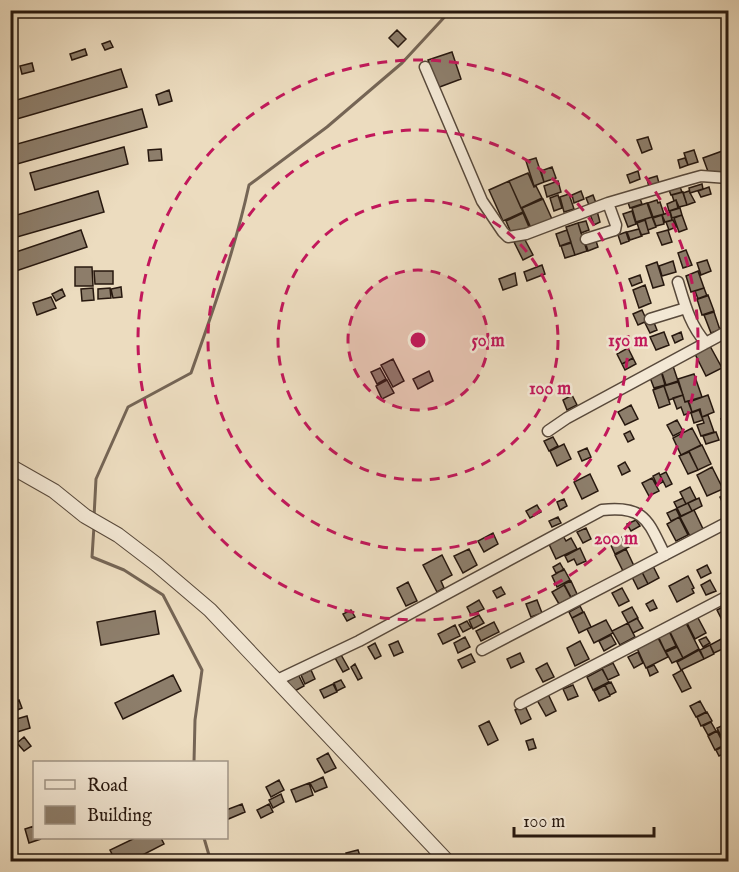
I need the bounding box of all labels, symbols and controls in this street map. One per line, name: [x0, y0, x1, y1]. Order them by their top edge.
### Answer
centre of rings: [408, 330, 428, 350]
text: 50 m: [471, 330, 505, 353]
text: 150 m: [608, 330, 648, 353]
text: 100 m: [529, 378, 571, 401]
text: 200 m: [594, 528, 638, 551]
legend: [33, 761, 228, 839]
text: Road: [87, 775, 128, 798]
scale bar: [514, 800, 654, 838]
text: Building: [87, 805, 152, 828]
text: 100 m: [523, 811, 565, 834]

